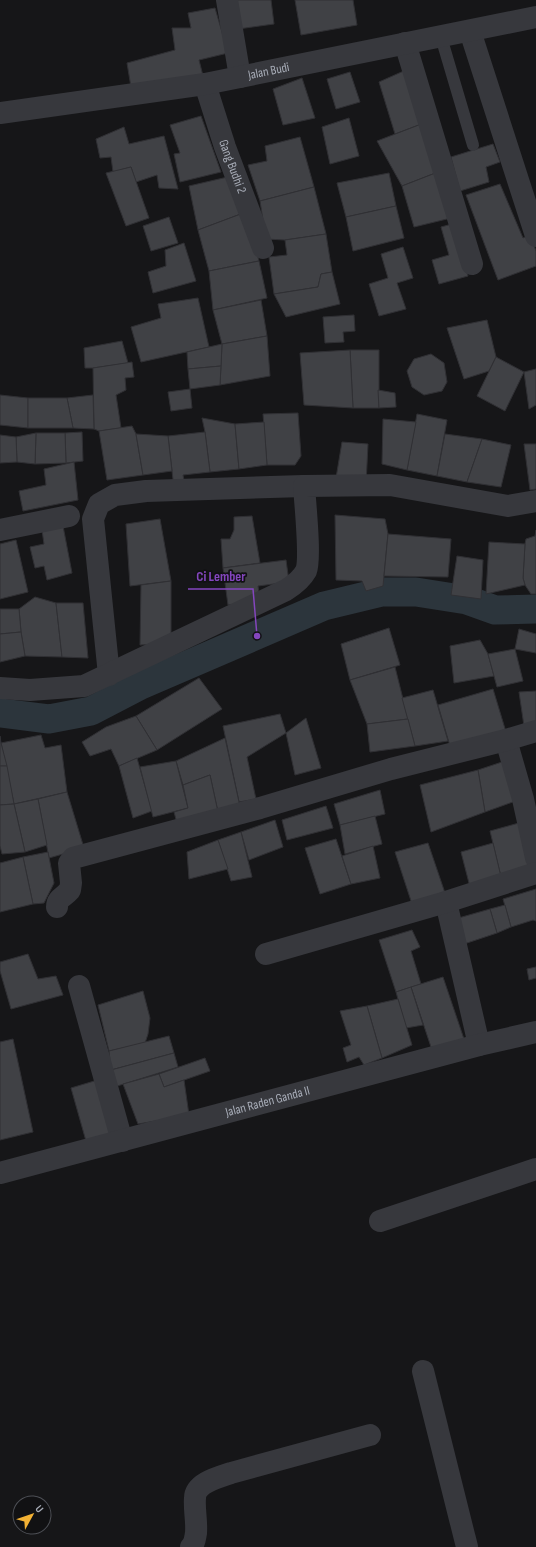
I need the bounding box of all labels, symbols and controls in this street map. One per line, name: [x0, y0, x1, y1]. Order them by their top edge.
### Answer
street label: Jalan Budi: [246, 59, 291, 83]
street label: Gang Budhi 2: [215, 138, 250, 196]
callout: Ci Lember: [188, 563, 253, 589]
text: Ci Lember: [196, 568, 246, 585]
street label: Jalan Raden Ganda II: [223, 1083, 312, 1121]
north arrow: [12, 1495, 52, 1535]
text: U: [32, 1503, 46, 1515]

